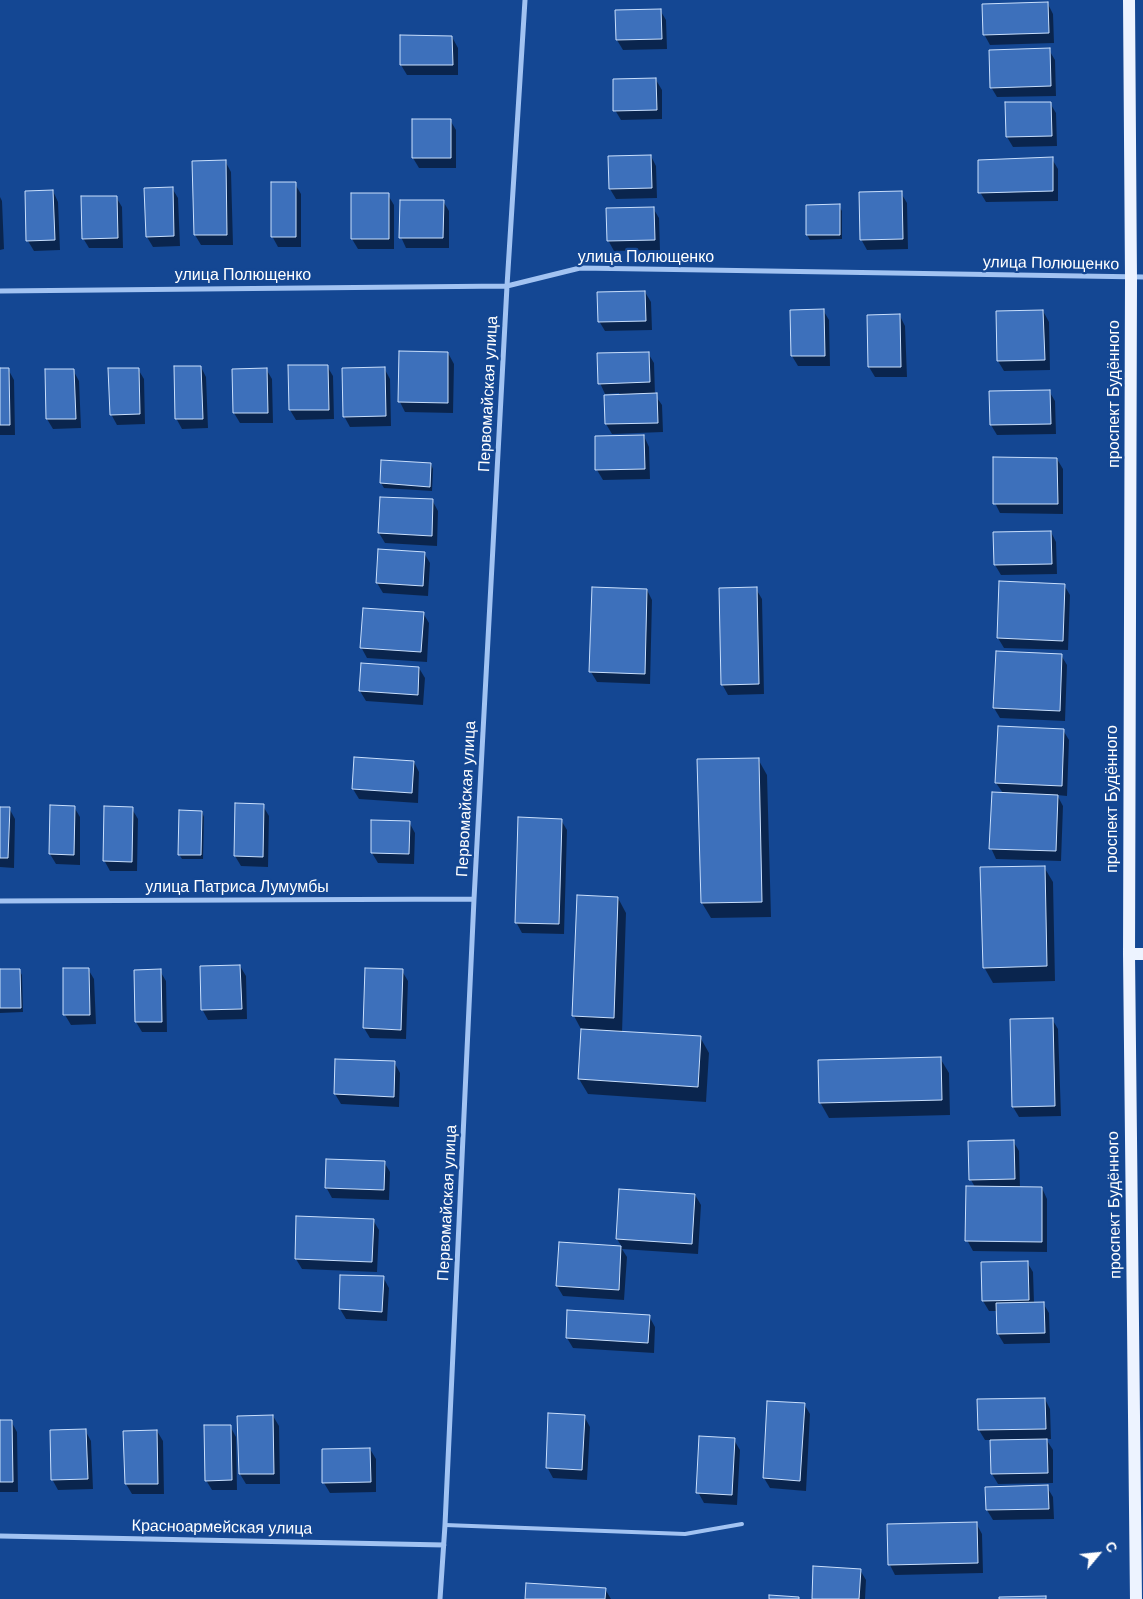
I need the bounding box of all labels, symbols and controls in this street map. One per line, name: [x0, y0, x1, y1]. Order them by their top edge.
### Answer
street label: улица Полющенко: [578, 248, 714, 268]
street label: улица Полющенко: [983, 253, 1119, 275]
street label: улица Полющенко: [175, 266, 311, 286]
street label: Первомайская улица: [475, 315, 503, 473]
street label: проспект Будённого: [1105, 320, 1125, 468]
street label: Первомайская улица: [453, 720, 481, 878]
street label: проспект Будённого: [1103, 725, 1123, 873]
street label: улица Патриса Лумумбы: [145, 878, 329, 898]
street label: Первомайская улица: [434, 1124, 462, 1282]
street label: проспект Будённого: [1104, 1131, 1126, 1279]
street label: Красноармейская улица: [132, 1517, 312, 1539]
north arrow: [1073, 1529, 1123, 1579]
text: С: [1101, 1538, 1122, 1556]

